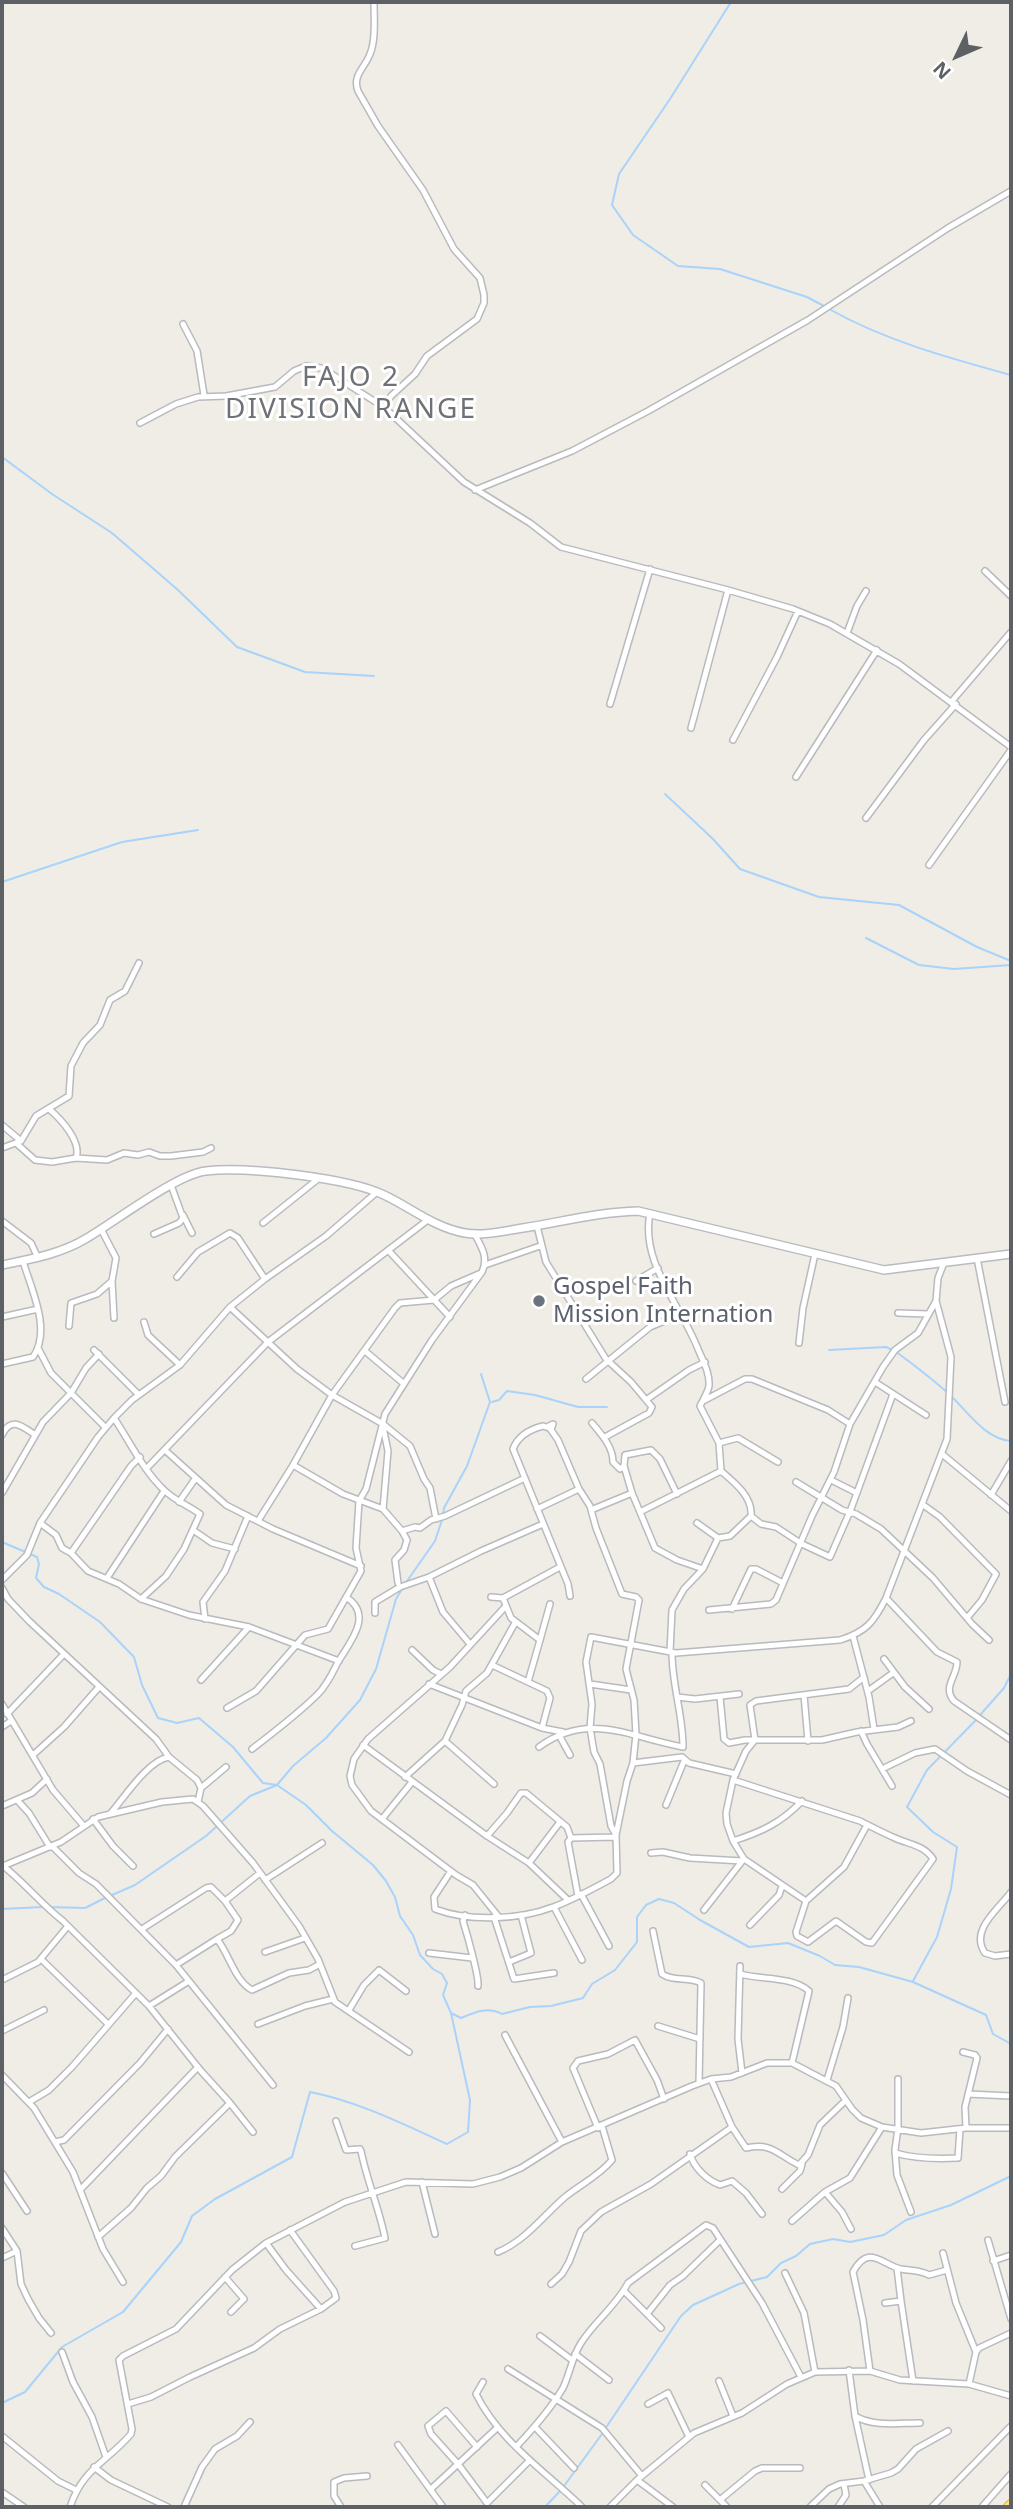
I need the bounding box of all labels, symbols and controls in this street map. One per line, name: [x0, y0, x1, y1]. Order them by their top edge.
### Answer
north arrow: [922, 21, 992, 91]
text: N: [927, 56, 957, 85]
district label: FAJO 2 DIVISION RANGE: [227, 361, 475, 427]
place label: Gospel Faith Mission Internation: [553, 1273, 773, 1329]
marker: Gospel Faith Mission Internation: [531, 1293, 547, 1309]

